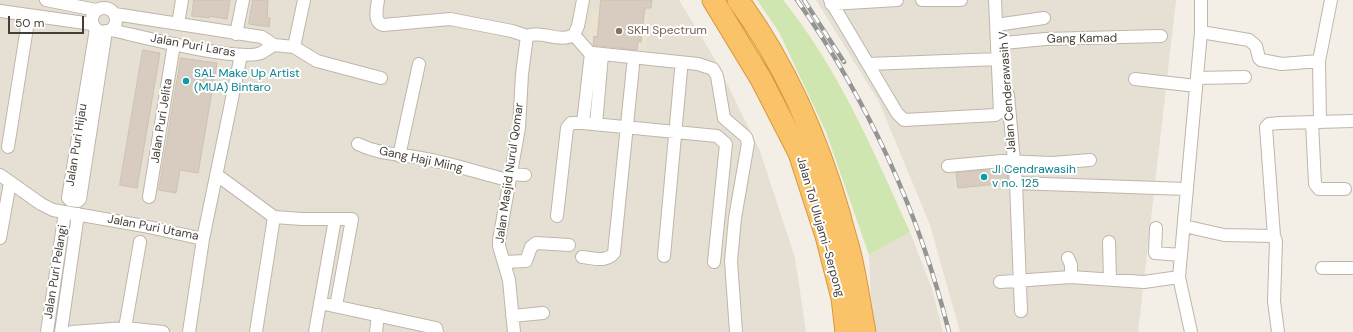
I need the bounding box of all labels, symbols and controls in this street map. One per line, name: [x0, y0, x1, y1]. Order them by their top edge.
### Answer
scale bar: [10, 8, 86, 34]
text: 50 m: [15, 15, 44, 31]
place label: SKH Spectrum: [627, 24, 707, 38]
marker: SKH Spectrum: [614, 26, 624, 36]
street label: Jalan Puri Laras: [149, 31, 237, 61]
street label: Jalan Cenderawasih V: [997, 31, 1019, 153]
street label: Gang Kamad: [1047, 31, 1117, 47]
place label: SAL Make Up Artist (MUA) Bintaro: [194, 67, 300, 95]
marker: SAL Make Up Artist (MUA) Bintaro: [181, 76, 191, 86]
street label: Jalan Puri Jelita: [148, 78, 176, 164]
street label: Jalan Masjid Nurul Qomar: [493, 102, 527, 244]
street label: Jalan Puri Hijau: [63, 103, 91, 187]
street label: Gang Haji Miing: [378, 144, 464, 176]
street label: Jalan Tol Ulujami–Serpong: [793, 155, 847, 299]
place label: Jl Cendrawasih v no. 125: [992, 163, 1076, 191]
marker: Jl Cendrawasih v no. 125: [979, 172, 989, 182]
street label: Jalan Puri Utama: [106, 212, 200, 244]
street label: Jalan Puri Pelangi: [41, 224, 71, 320]

